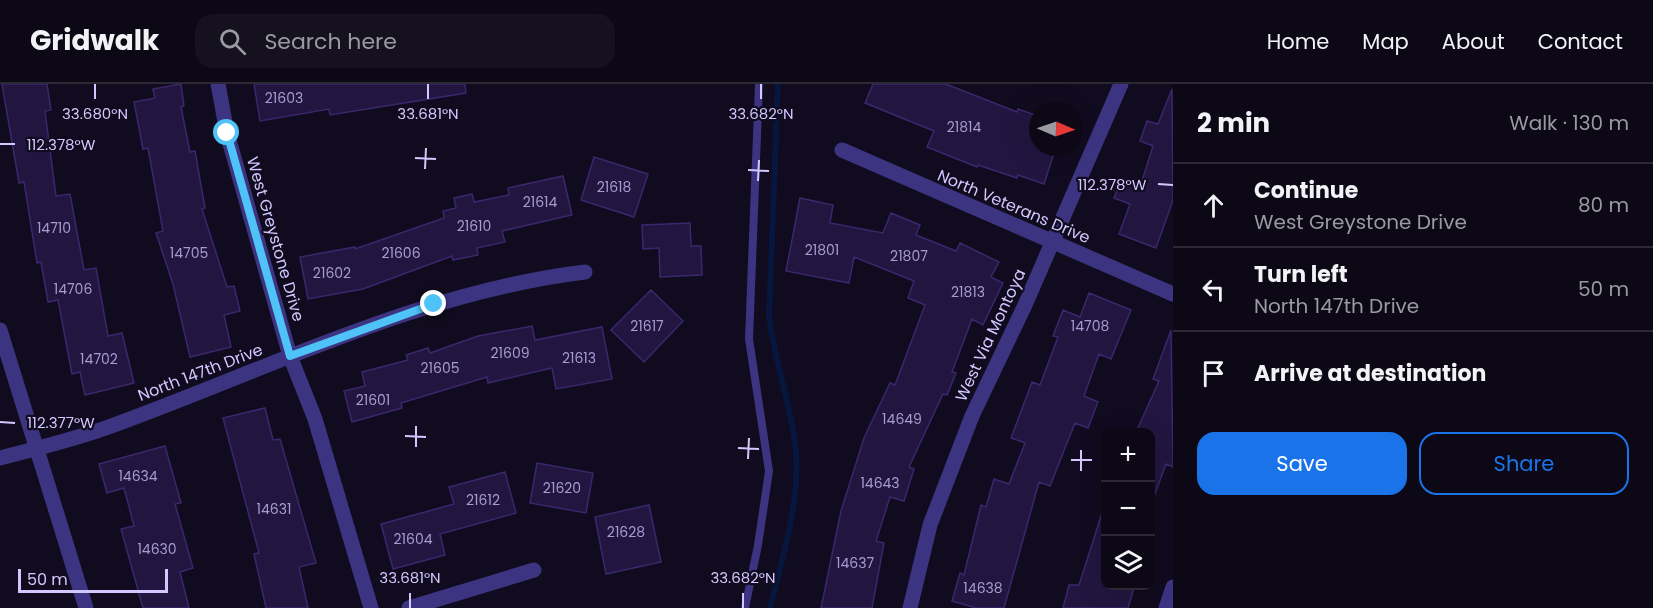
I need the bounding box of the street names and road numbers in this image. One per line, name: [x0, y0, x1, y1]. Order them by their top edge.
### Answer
street label: West Greystone Drive: [241, 154, 310, 324]
street label: North Veterans Drive: [934, 164, 1094, 249]
street label: West Via Montoya: [950, 265, 1031, 405]
street label: North 147th Drive: [134, 338, 266, 407]

